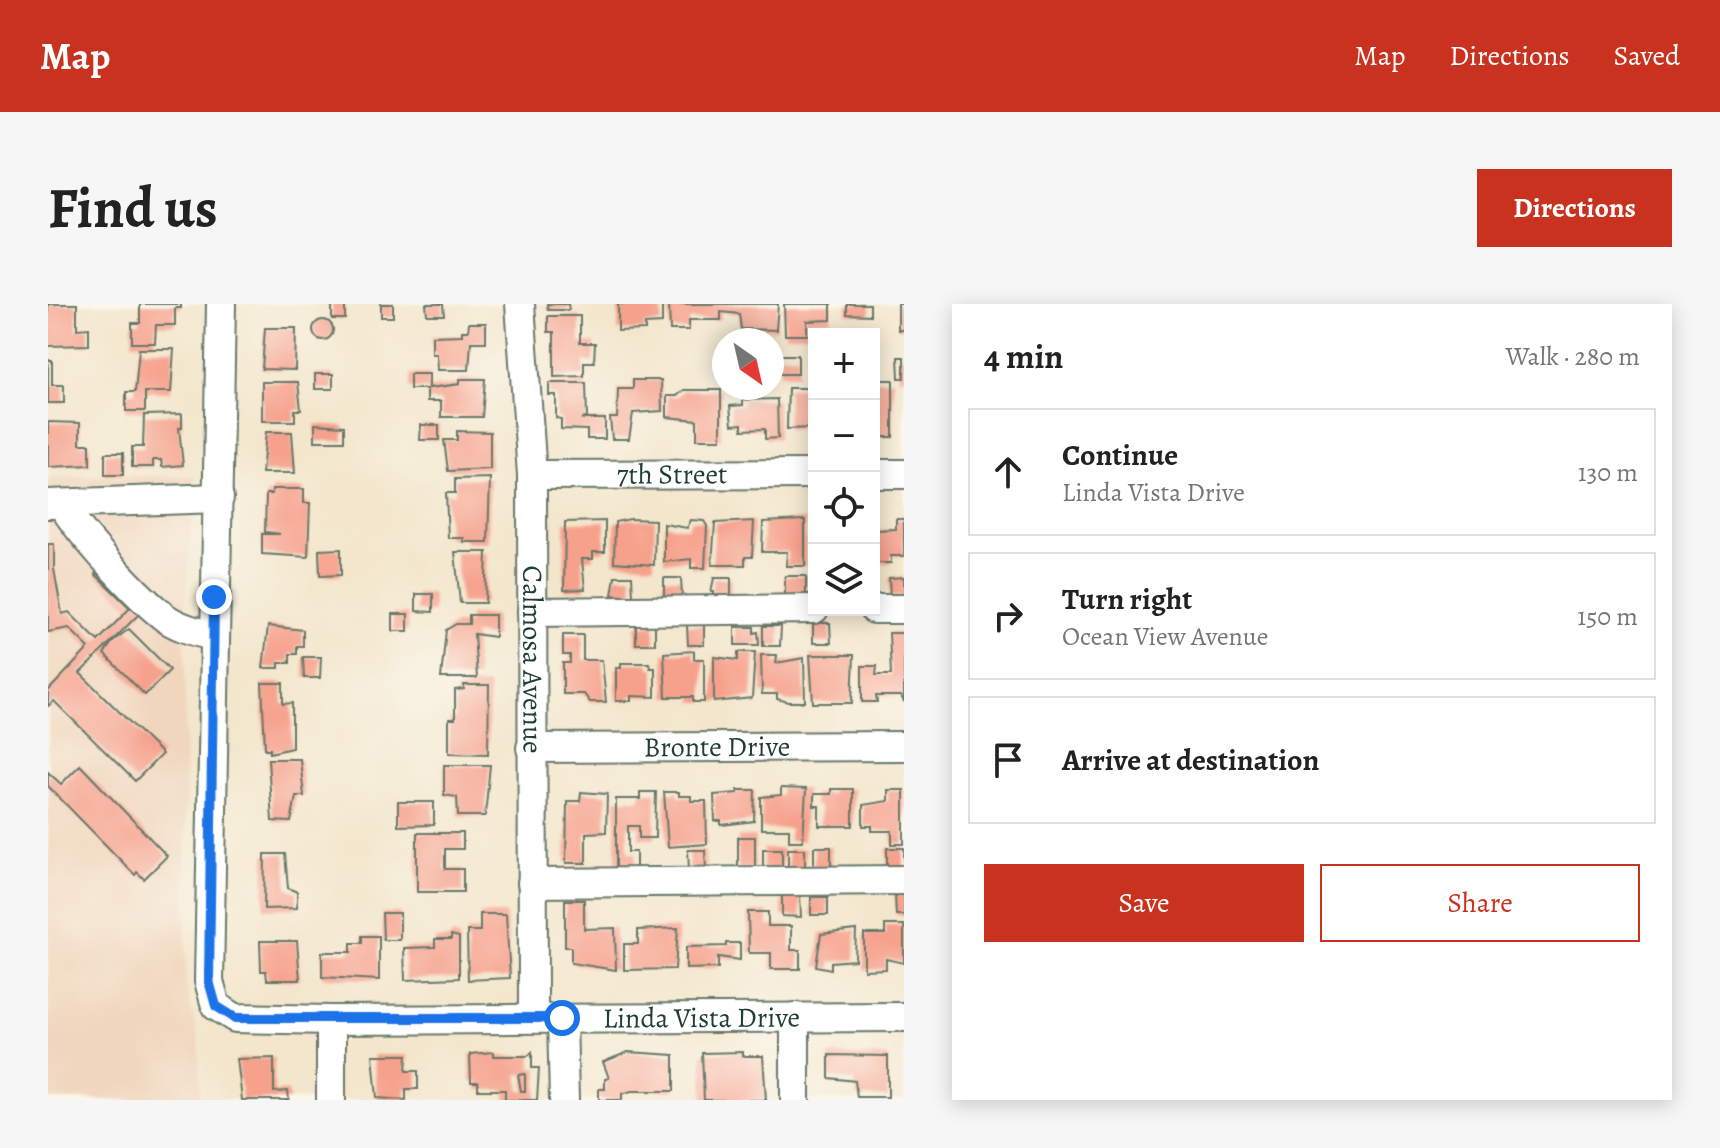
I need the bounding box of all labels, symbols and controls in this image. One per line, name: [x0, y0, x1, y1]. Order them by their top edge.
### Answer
text: Map: [40, 30, 110, 82]
text: Map: [1354, 37, 1405, 75]
text: Directions: [1449, 37, 1570, 75]
text: Saved: [1614, 37, 1680, 75]
button: Directions: [1477, 169, 1672, 247]
text: Find us: [48, 170, 218, 246]
north arrow: [712, 328, 784, 400]
map controls: [808, 328, 880, 616]
button: +: [808, 328, 880, 400]
text: 4 min: [984, 333, 1063, 380]
text: Walk · 280 m: [1505, 339, 1640, 374]
button: −: [808, 400, 880, 472]
text: Continue: [1062, 435, 1178, 475]
icon: ahead: [986, 450, 1030, 494]
street label: 7th Street: [617, 455, 727, 494]
text: 130 m: [1578, 455, 1638, 490]
button: locate: [808, 472, 880, 544]
text: Linda Vista Drive: [1062, 475, 1245, 510]
button: layers: [808, 544, 880, 616]
street label: Calmosa Avenue: [513, 566, 552, 754]
route end: [196, 579, 232, 615]
text: Turn right: [1062, 579, 1192, 619]
icon: right: [986, 594, 1030, 638]
text: 150 m: [1577, 599, 1638, 634]
text: Ocean View Avenue: [1062, 619, 1269, 654]
street label: Bronte Drive: [644, 728, 790, 766]
icon: arrive: [986, 738, 1030, 782]
text: Arrive at destination: [1062, 740, 1319, 780]
button: Save: [984, 864, 1304, 942]
button: Share: [1320, 864, 1640, 942]
street label: Linda Vista Drive: [603, 999, 800, 1038]
route start: [544, 1000, 580, 1036]

